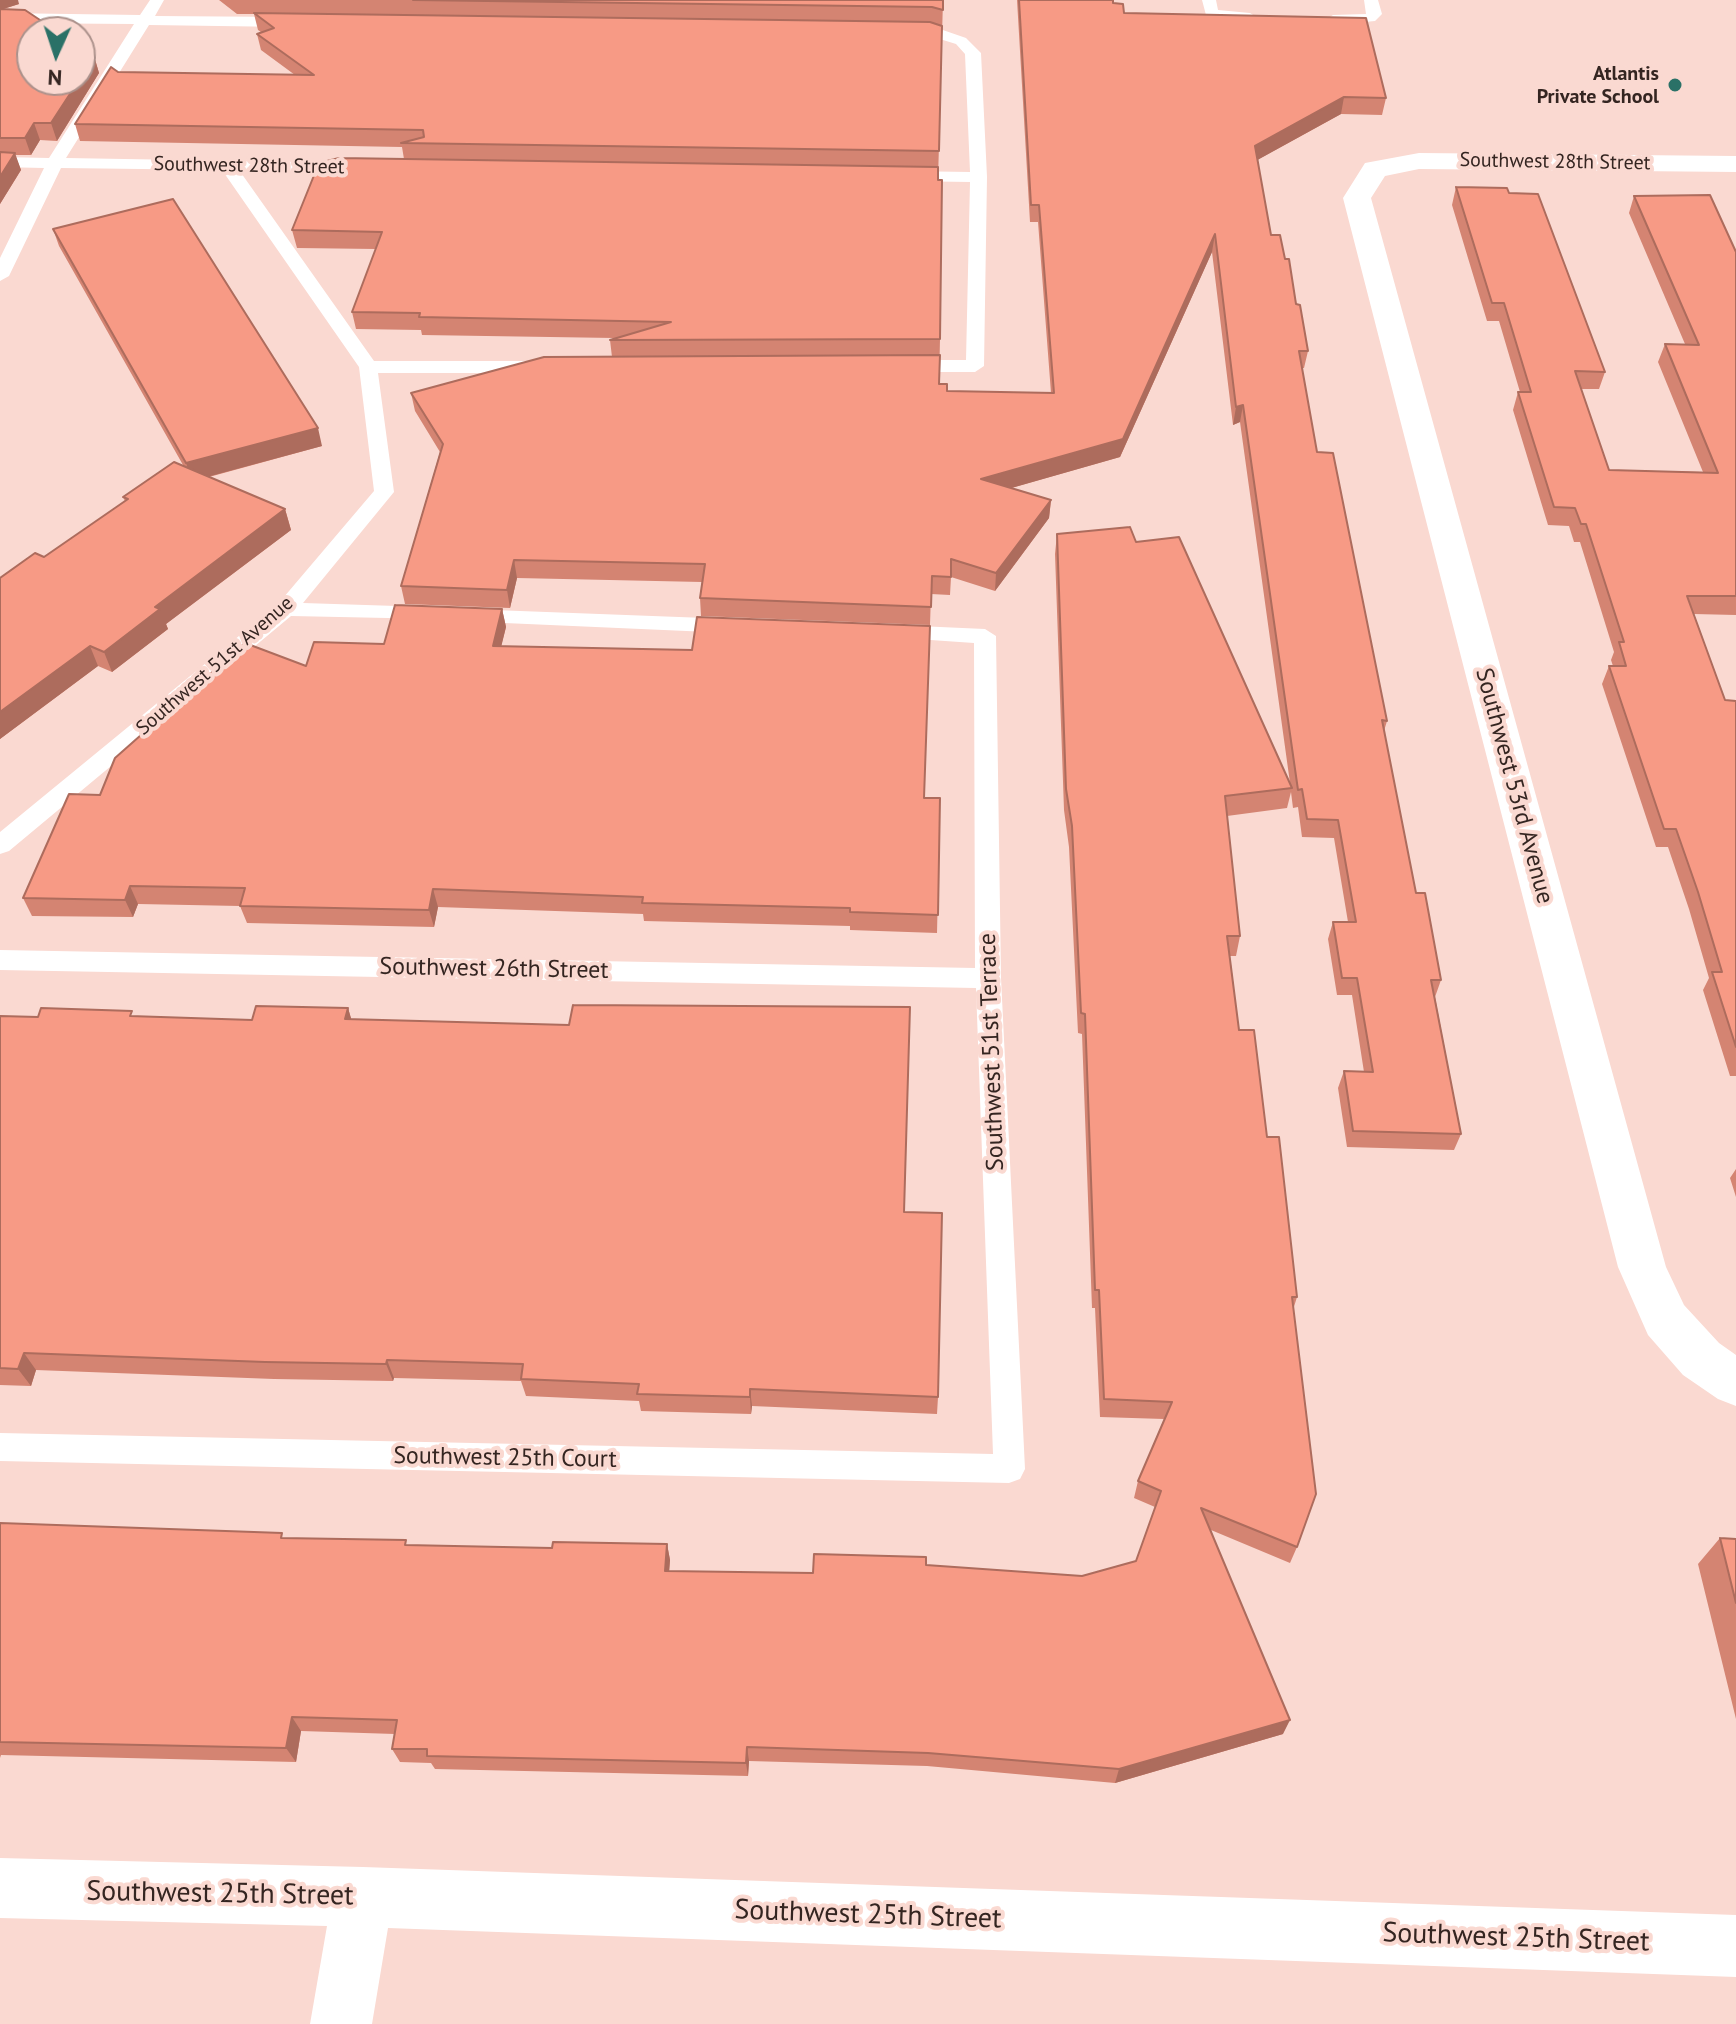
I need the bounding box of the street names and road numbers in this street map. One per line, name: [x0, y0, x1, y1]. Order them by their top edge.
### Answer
street label: Southwest 28th Street: [1459, 148, 1651, 176]
street label: Southwest 28th Street: [153, 152, 345, 180]
street label: Southwest 51st Avenue: [132, 591, 298, 741]
street label: Southwest 53rd Avenue: [1469, 665, 1559, 907]
street label: Southwest 51st Terrace: [973, 933, 1011, 1171]
street label: Southwest 26th Street: [379, 953, 609, 985]
street label: Southwest 25th Court: [393, 1442, 617, 1474]
street label: Southwest 25th Street: [86, 1875, 354, 1913]
street label: Southwest 25th Street: [734, 1894, 1002, 1936]
street label: Southwest 25th Street: [1382, 1917, 1650, 1959]

